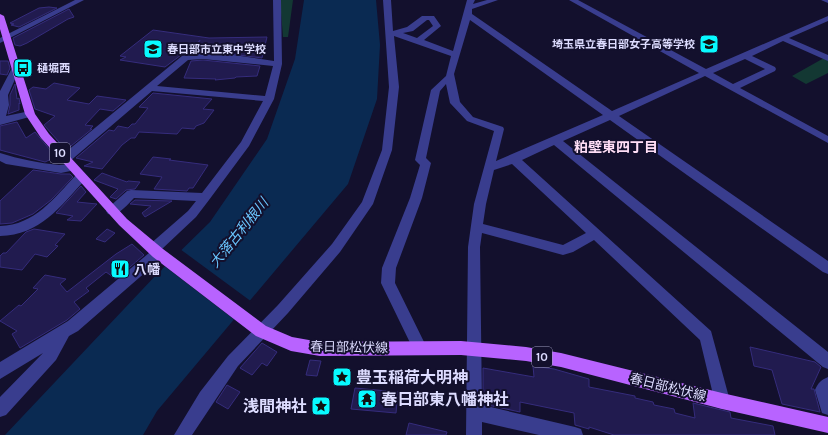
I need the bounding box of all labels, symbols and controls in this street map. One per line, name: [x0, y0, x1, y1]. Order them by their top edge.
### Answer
school or university icon: 埼玉県立春日部女子高等学校: [698, 33, 720, 55]
school or university icon: 春日部市立東中学校: [142, 38, 164, 60]
place label: 埼玉県立春日部女子高等学校: [552, 38, 695, 51]
place label: 春日部市立東中学校: [167, 43, 266, 56]
bus stop icon: 樋堀西: [12, 57, 34, 79]
place label: 樋堀西: [37, 62, 70, 75]
district label: 粕壁東四丁目: [574, 139, 658, 156]
road number: 10: [50, 143, 70, 163]
water label: 大落古利根川: [206, 193, 273, 271]
restaurant icon: 八幡: [109, 258, 131, 280]
place label: 八幡: [134, 262, 161, 277]
street label: 春日部松伏線: [310, 339, 388, 355]
road number: 10: [532, 347, 552, 367]
place icon: 豊玉稲荷大明神: [331, 366, 353, 388]
place label: 豊玉稲荷大明神: [356, 368, 468, 387]
street label: 春日部松伏線: [628, 370, 708, 404]
temple icon: 春日部東八幡神社: [356, 388, 378, 410]
place label: 春日部東八幡神社: [381, 390, 509, 409]
place icon: 浅間神社: [310, 395, 332, 417]
place label: 浅間神社: [243, 397, 307, 416]

